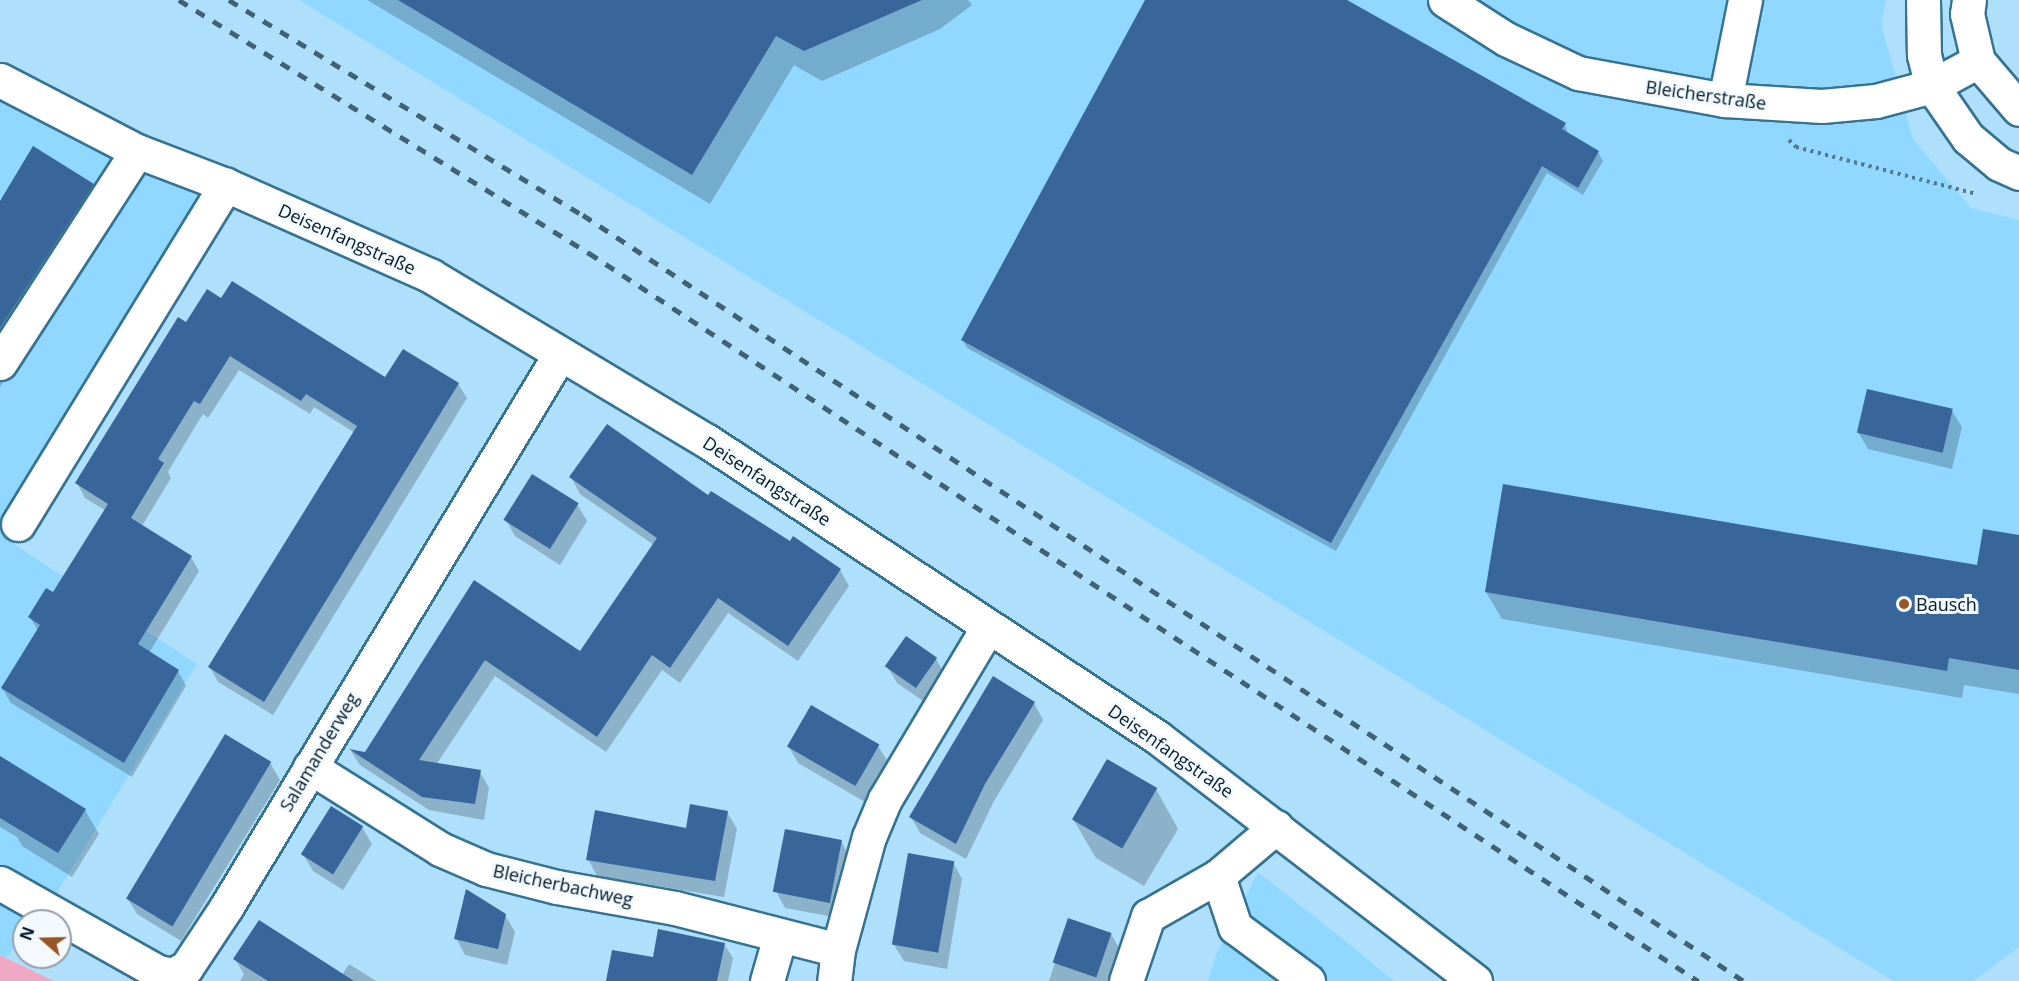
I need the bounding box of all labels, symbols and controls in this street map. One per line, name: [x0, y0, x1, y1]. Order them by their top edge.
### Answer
street label: Bleicherstraße: [1644, 76, 1768, 114]
street label: Deisenfangstraße: [275, 199, 419, 279]
street label: Deisenfangstraße: [699, 432, 835, 530]
place label: Bausch: [1916, 593, 1977, 615]
marker: Bausch: [1897, 597, 1911, 611]
street label: Salamanderweg: [275, 689, 363, 815]
street label: Deisenfangstraße: [1104, 700, 1238, 802]
street label: Bleicherbachweg: [491, 860, 635, 910]
north arrow: [12, 909, 72, 969]
text: N: [14, 924, 40, 943]

